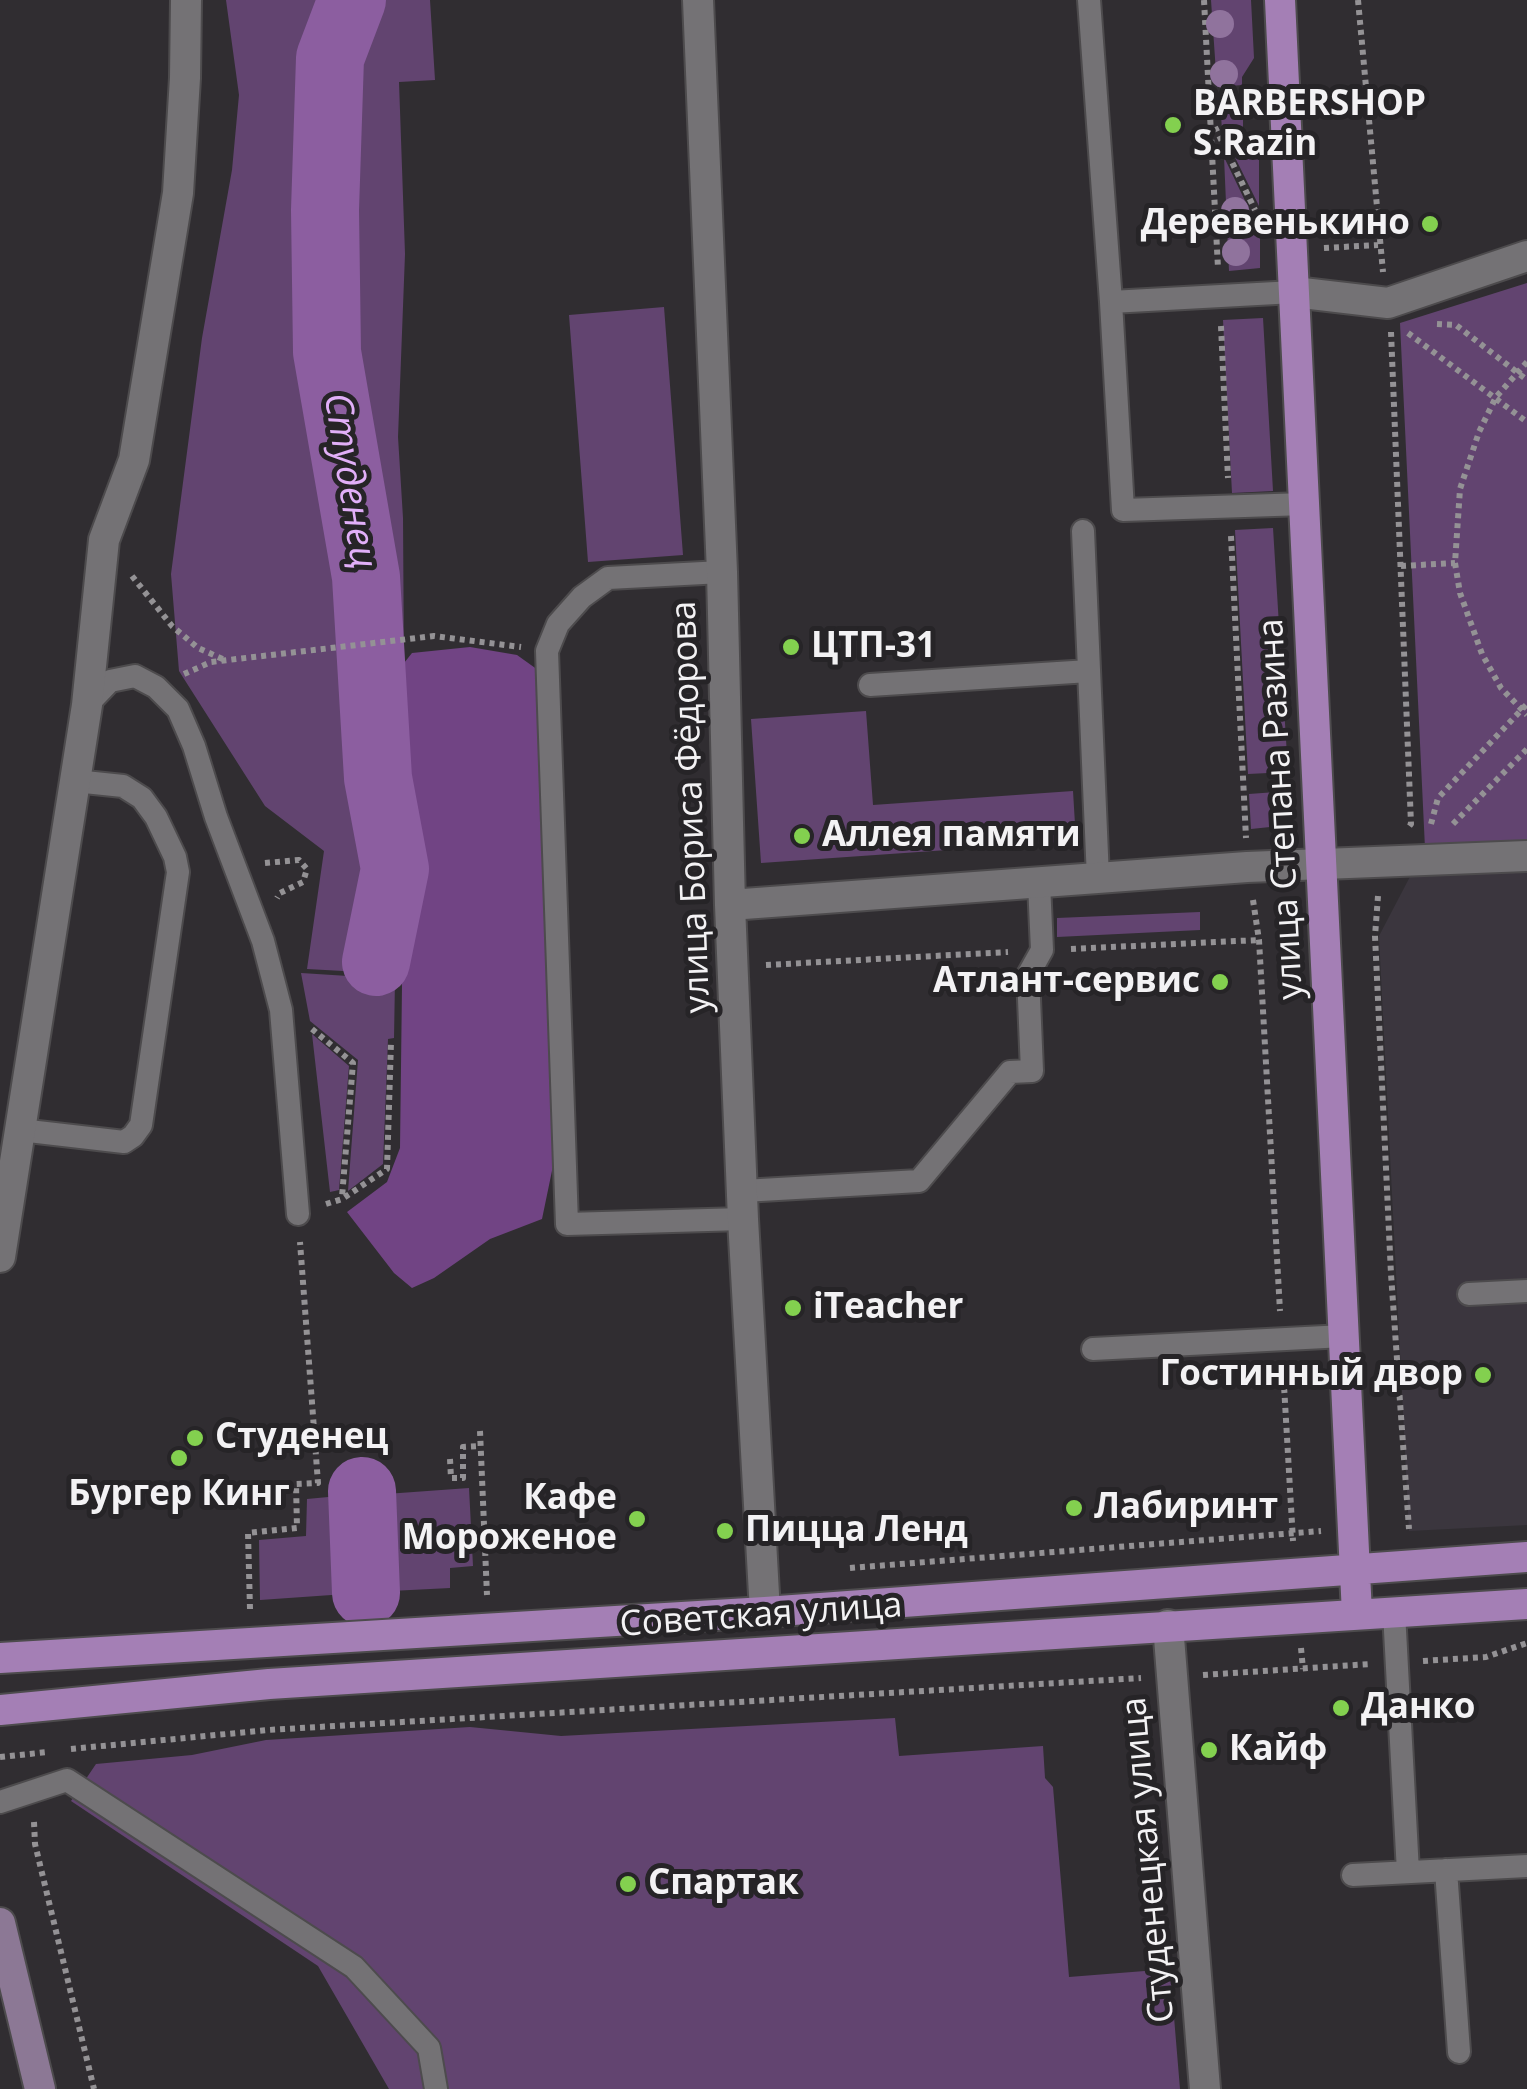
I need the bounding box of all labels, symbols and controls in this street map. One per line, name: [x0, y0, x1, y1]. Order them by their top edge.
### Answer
place label: BARBERSHOP S.Razin: [1193, 84, 1426, 166]
marker: BARBERSHOP S.Razin: [1162, 114, 1184, 136]
place label: Деревенькино: [1141, 203, 1410, 245]
marker: Деревенькино: [1419, 213, 1441, 235]
water label: Студенец: [313, 390, 385, 572]
street label: улица Бориса Фёдорова: [664, 600, 720, 1014]
street label: улица Степана Разина: [1251, 617, 1313, 1001]
place label: ЦТП-31: [811, 626, 936, 668]
marker: ЦТП-31: [780, 636, 802, 658]
place label: Аллея памяти: [822, 815, 1081, 857]
marker: Аллея памяти: [791, 825, 813, 847]
place label: Атлант-сервис: [933, 961, 1200, 1003]
marker: Атлант-сервис: [1209, 971, 1231, 993]
place label: iTeacher: [813, 1287, 963, 1329]
marker: iTeacher: [782, 1297, 804, 1319]
place label: Гостинный двор: [1160, 1354, 1463, 1396]
marker: Гостинный двор: [1472, 1364, 1494, 1386]
place label: Студенец: [215, 1417, 388, 1459]
marker: Студенец: [184, 1427, 206, 1449]
marker: Бургер Кинг: [168, 1447, 190, 1469]
place label: Бургер Кинг: [68, 1474, 290, 1516]
place label: Кафе Мороженое: [402, 1478, 617, 1560]
place label: Лабиринт: [1094, 1487, 1278, 1529]
marker: Лабиринт: [1063, 1497, 1085, 1519]
marker: Кафе Мороженое: [626, 1508, 648, 1530]
place label: Пицца Ленд: [745, 1510, 968, 1552]
marker: Пицца Ленд: [714, 1520, 736, 1542]
street label: Советская улица: [618, 1585, 904, 1647]
place label: Данко: [1361, 1687, 1475, 1729]
street label: Студенецкая улица: [1114, 1695, 1184, 2025]
marker: Данко: [1330, 1697, 1352, 1719]
place label: Кайф: [1229, 1729, 1327, 1771]
marker: Кайф: [1198, 1739, 1220, 1761]
place label: Спартак: [648, 1863, 799, 1905]
marker: Спартак: [617, 1873, 639, 1895]

